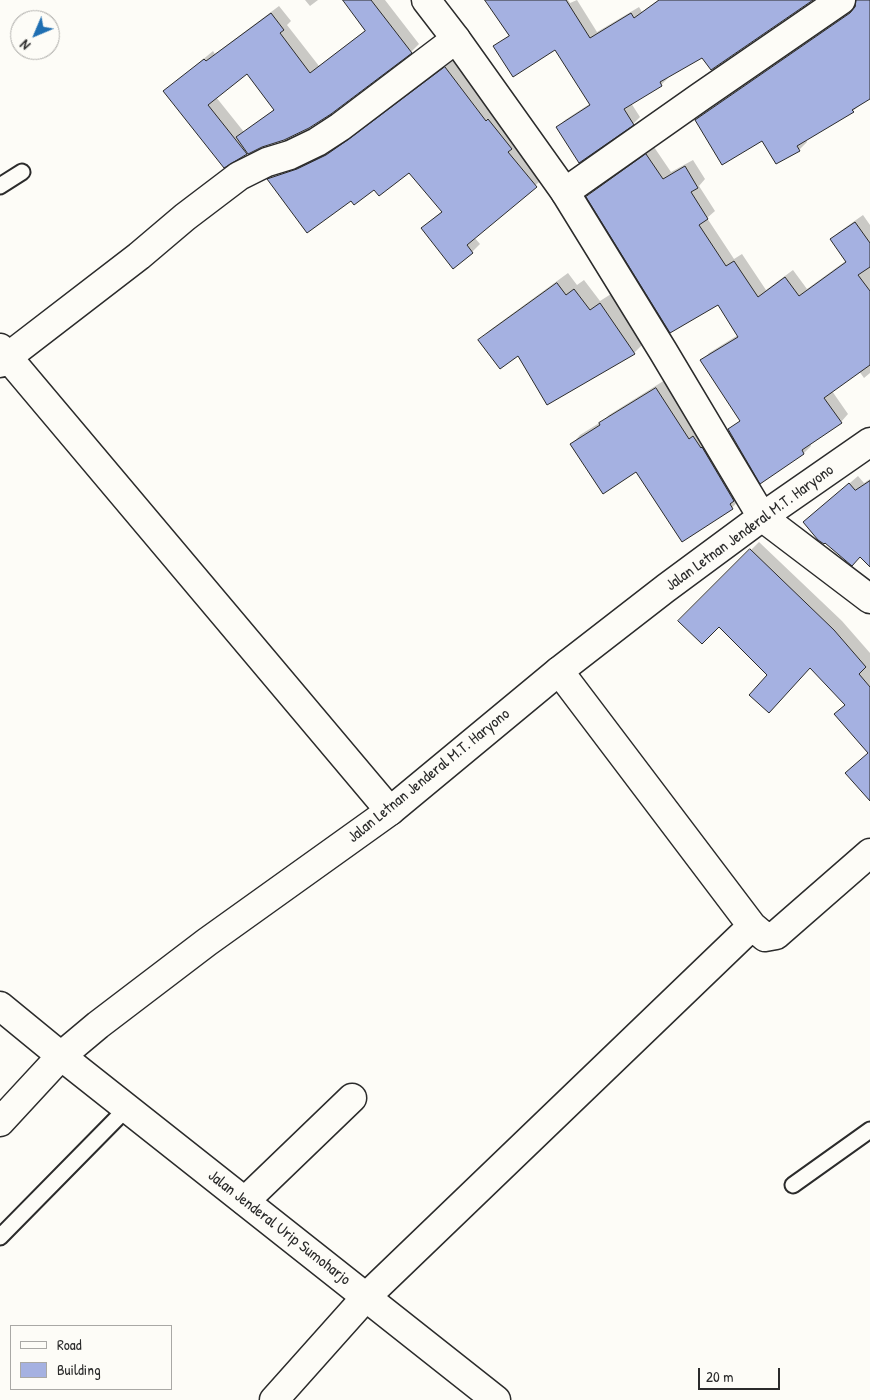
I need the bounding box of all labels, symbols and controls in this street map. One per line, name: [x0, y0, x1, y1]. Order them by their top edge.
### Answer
north arrow: [10, 10, 60, 60]
text: N: [15, 36, 34, 55]
street label: Jalan Letnan Jenderal M.T. Haryono: [662, 461, 838, 595]
street label: Jalan Letnan Jenderal M.T. Haryono: [344, 705, 514, 847]
street label: Jalan Jenderal Urip Sumoharjo: [204, 1166, 354, 1290]
legend: [10, 1325, 172, 1390]
text: Road: [57, 1334, 82, 1355]
scale bar: [700, 1358, 782, 1390]
text: Building: [57, 1359, 101, 1380]
text: 20 m: [706, 1366, 733, 1387]

